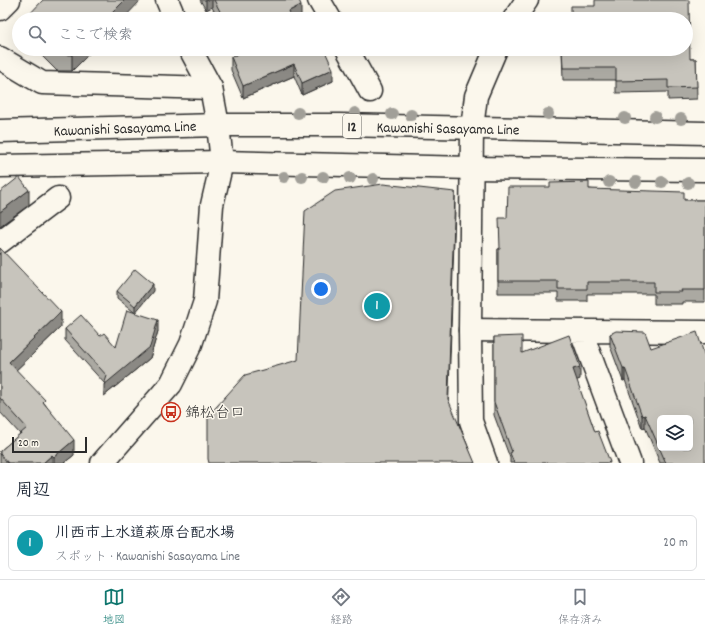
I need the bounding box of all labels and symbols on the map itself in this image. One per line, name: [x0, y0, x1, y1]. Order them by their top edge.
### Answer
road number: 12: [343, 114, 361, 138]
street label: Kawanishi Sasayama Line: [53, 116, 197, 143]
street label: Kawanishi Sasayama Line: [376, 118, 520, 142]
your location: [311, 279, 331, 299]
pin: 1: [364, 291, 390, 321]
bus stop icon: 錦松台口: [160, 401, 182, 423]
place label: 錦松台口: [185, 403, 245, 425]
scale bar: [12, 435, 87, 454]

